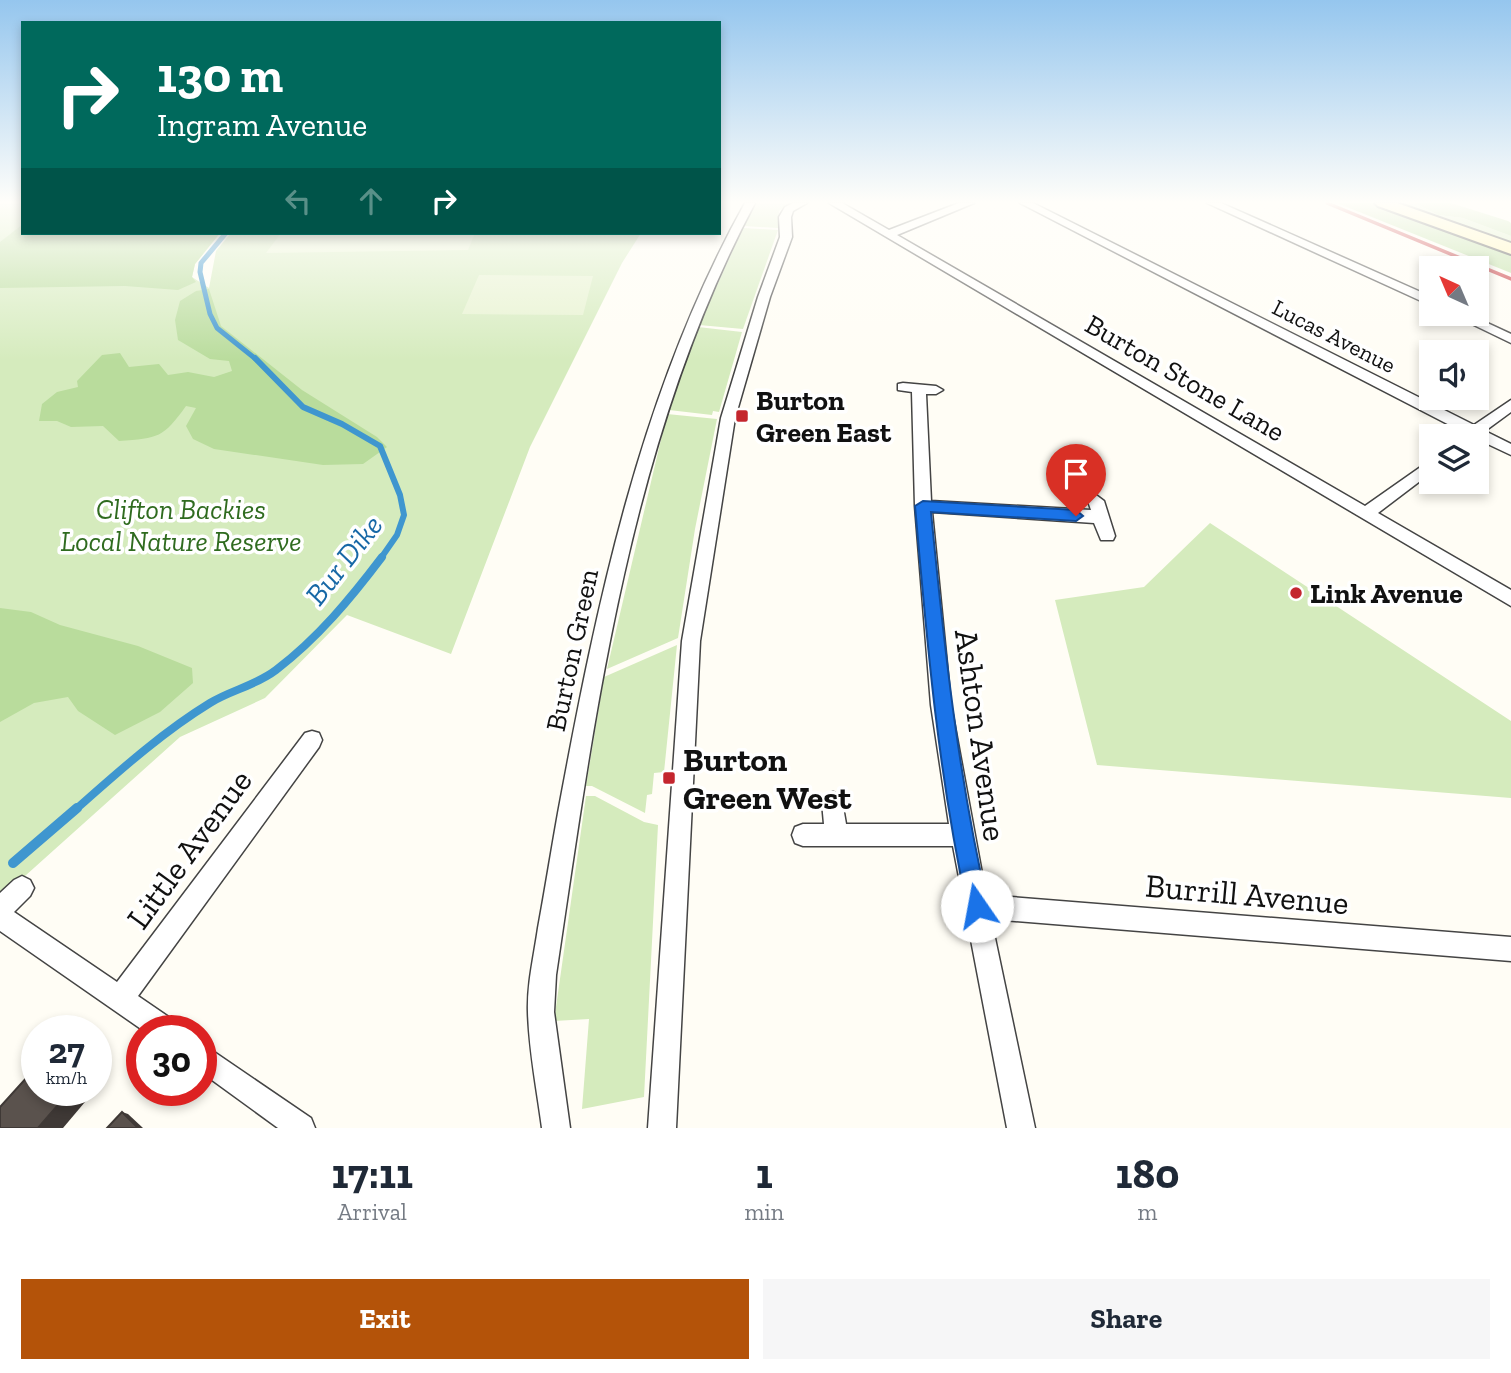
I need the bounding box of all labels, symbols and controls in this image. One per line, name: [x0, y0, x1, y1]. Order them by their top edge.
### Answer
text: 130 m: [157, 46, 283, 105]
icon: right: [42, 49, 133, 140]
text: Ingram Avenue: [157, 106, 367, 144]
icon: left: [279, 182, 317, 220]
icon: ahead: [352, 182, 390, 220]
icon: right: [425, 182, 463, 220]
north arrow: [1419, 256, 1489, 326]
map controls: [1419, 256, 1489, 494]
street label: Lucas Avenue: [1268, 293, 1400, 379]
street label: Burton Stone Lane: [1079, 308, 1291, 448]
button: sound: [1419, 340, 1489, 410]
place label: Burton Green East: [756, 384, 892, 449]
marker: Burton Green East: [734, 408, 750, 424]
button: layers: [1419, 424, 1489, 494]
pin: [1046, 444, 1106, 516]
icon: arrive: [1057, 455, 1095, 493]
park label: Clifton Backies Local Nature Reserve: [61, 493, 301, 558]
water label: Bur Dike: [298, 508, 390, 612]
street label: Burton Green: [539, 566, 605, 734]
place label: Link Avenue: [1310, 577, 1463, 610]
marker: Link Avenue: [1288, 585, 1304, 601]
street label: Ashton Avenue: [947, 627, 1015, 843]
place label: Burton Green West: [683, 740, 852, 817]
street label: Little Avenue: [118, 762, 260, 936]
marker: Burton Green West: [661, 770, 677, 786]
street label: Burrill Avenue: [1144, 866, 1350, 922]
position arrow: [940, 869, 1014, 943]
speed limit sign: 30: [126, 1015, 217, 1106]
text: 27: [48, 1030, 85, 1072]
text: km/h: [46, 1067, 87, 1089]
text: 17:11: [332, 1148, 413, 1199]
text: 1: [756, 1148, 773, 1199]
text: 180: [1116, 1148, 1179, 1199]
text: Arrival: [338, 1198, 407, 1226]
text: min: [745, 1198, 784, 1226]
text: m: [1138, 1198, 1157, 1226]
button: Exit: [21, 1279, 749, 1359]
button: Share: [763, 1279, 1490, 1359]

